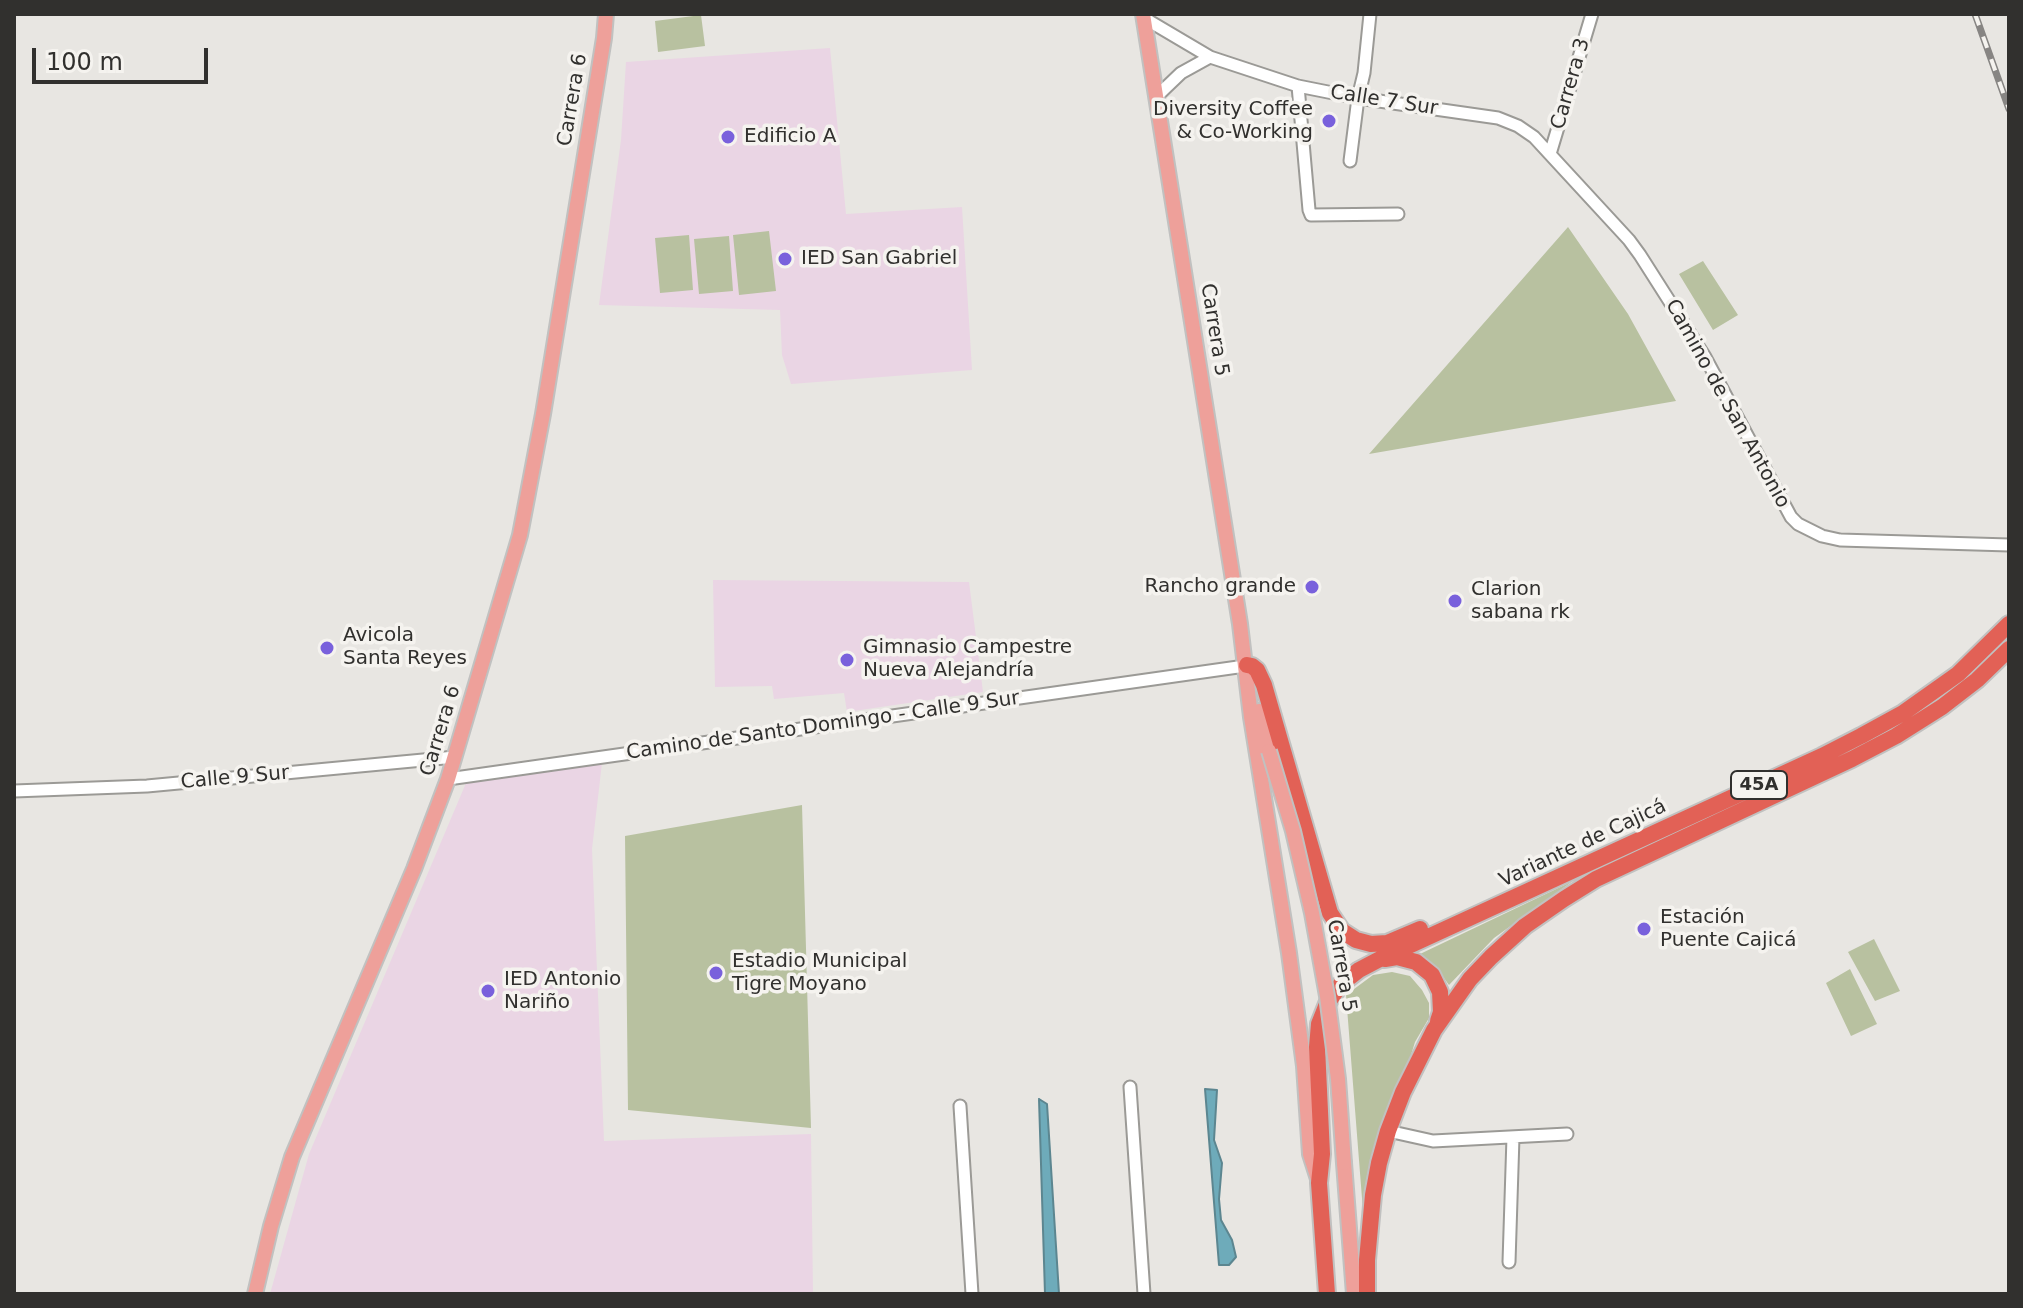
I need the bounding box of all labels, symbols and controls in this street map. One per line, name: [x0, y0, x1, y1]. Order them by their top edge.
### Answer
scale bar: [36, 32, 212, 82]
street label: Carrera 3: [1547, 36, 1595, 132]
text: 100 m: [46, 48, 123, 76]
street label: Carrera 6: [553, 52, 593, 148]
street label: Calle 7 Sur: [1328, 81, 1440, 121]
place label: Diversity Coffee & Co-Working: [1153, 98, 1313, 145]
marker: Diversity Coffee & Co-Working: [1320, 112, 1338, 130]
place label: Edificio A: [744, 125, 836, 149]
marker: Edificio A: [719, 128, 737, 146]
place label: IED San Gabriel: [801, 247, 957, 271]
marker: IED San Gabriel: [776, 250, 794, 268]
street label: Carrera 5: [1195, 282, 1233, 378]
street label: Camino de San Antonio: [1660, 296, 1794, 512]
place label: Rancho grande: [1144, 575, 1296, 599]
marker: Rancho grande: [1303, 578, 1321, 596]
place label: Clarion sabana rk: [1471, 578, 1570, 625]
marker: Clarion sabana rk: [1446, 592, 1464, 610]
place label: Avicola Santa Reyes: [343, 624, 467, 671]
place label: Gimnasio Campestre Nueva Alejandría: [863, 636, 1072, 683]
marker: Avicola Santa Reyes: [318, 639, 336, 657]
marker: Gimnasio Campestre Nueva Alejandría: [838, 651, 856, 669]
street label: Carrera 6: [416, 683, 466, 779]
street label: Camino de Santo Domingo - Calle 9 Sur: [625, 687, 1021, 765]
street label: Calle 9 Sur: [180, 761, 290, 795]
road number: 45A: [1731, 771, 1787, 799]
street label: Variante de Cajicá: [1496, 795, 1670, 893]
place label: Estación Puente Cajicá: [1660, 906, 1796, 953]
street label: Carrera 5: [1321, 918, 1361, 1014]
marker: Estación Puente Cajicá: [1635, 920, 1653, 938]
place label: Estadio Municipal Tigre Moyano: [732, 950, 907, 997]
marker: Estadio Municipal Tigre Moyano: [707, 964, 725, 982]
place label: IED Antonio Nariño: [504, 968, 621, 1015]
marker: IED Antonio Nariño: [479, 982, 497, 1000]

